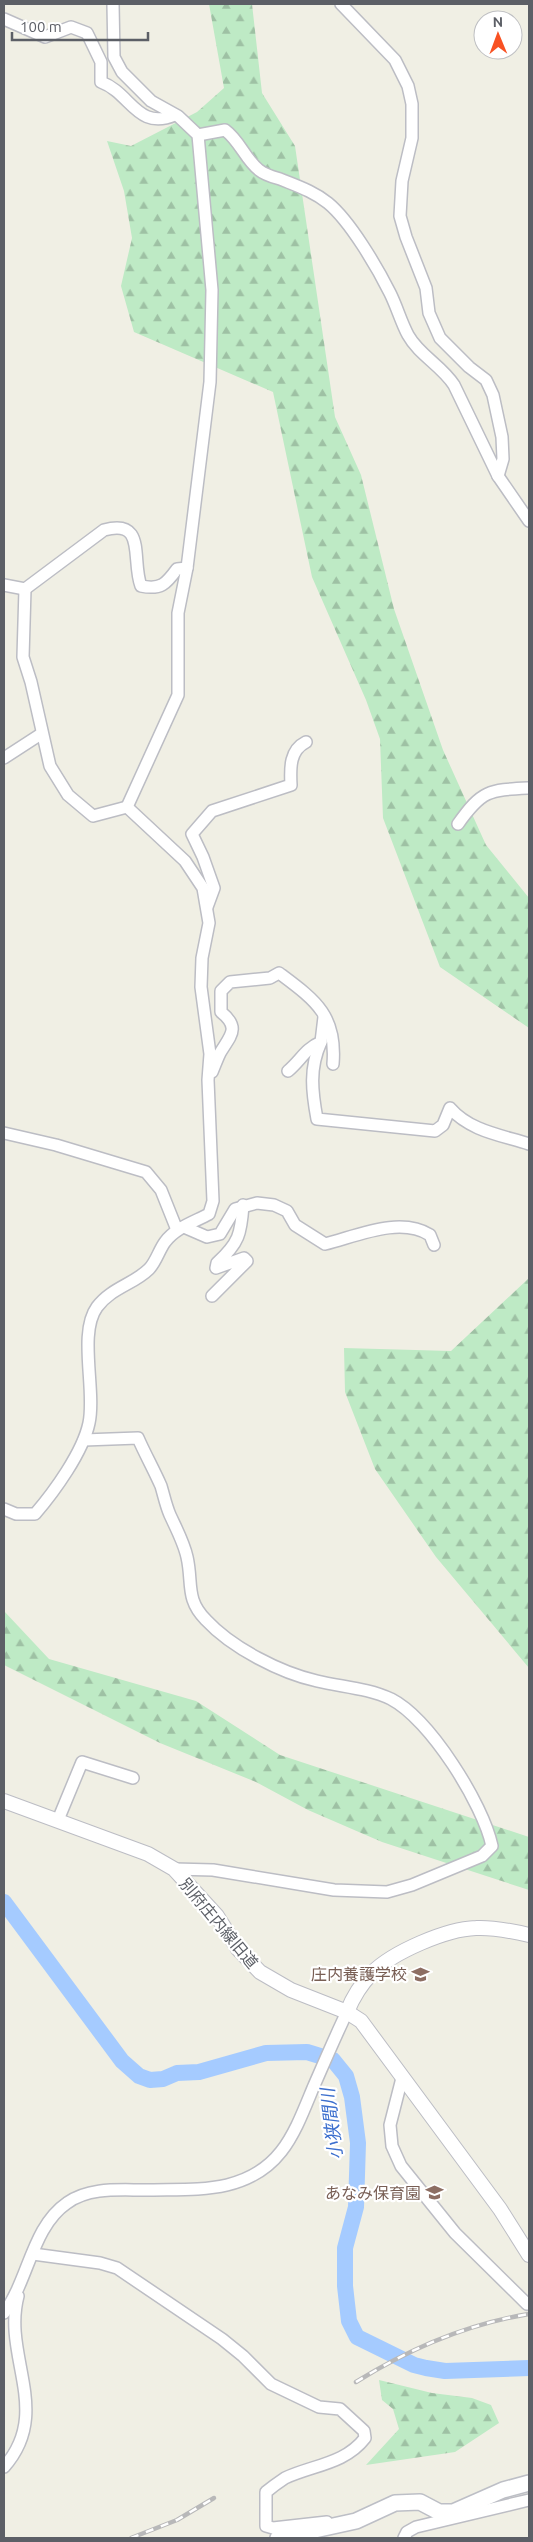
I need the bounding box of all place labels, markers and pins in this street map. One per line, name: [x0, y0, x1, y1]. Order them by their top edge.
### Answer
school or university icon: 庄内養護学校: [411, 1964, 431, 1984]
place label: 庄内養護学校: [311, 1965, 407, 1983]
school or university icon: あなみ保育園: [425, 2183, 445, 2203]
place label: あなみ保育園: [325, 2184, 421, 2202]

